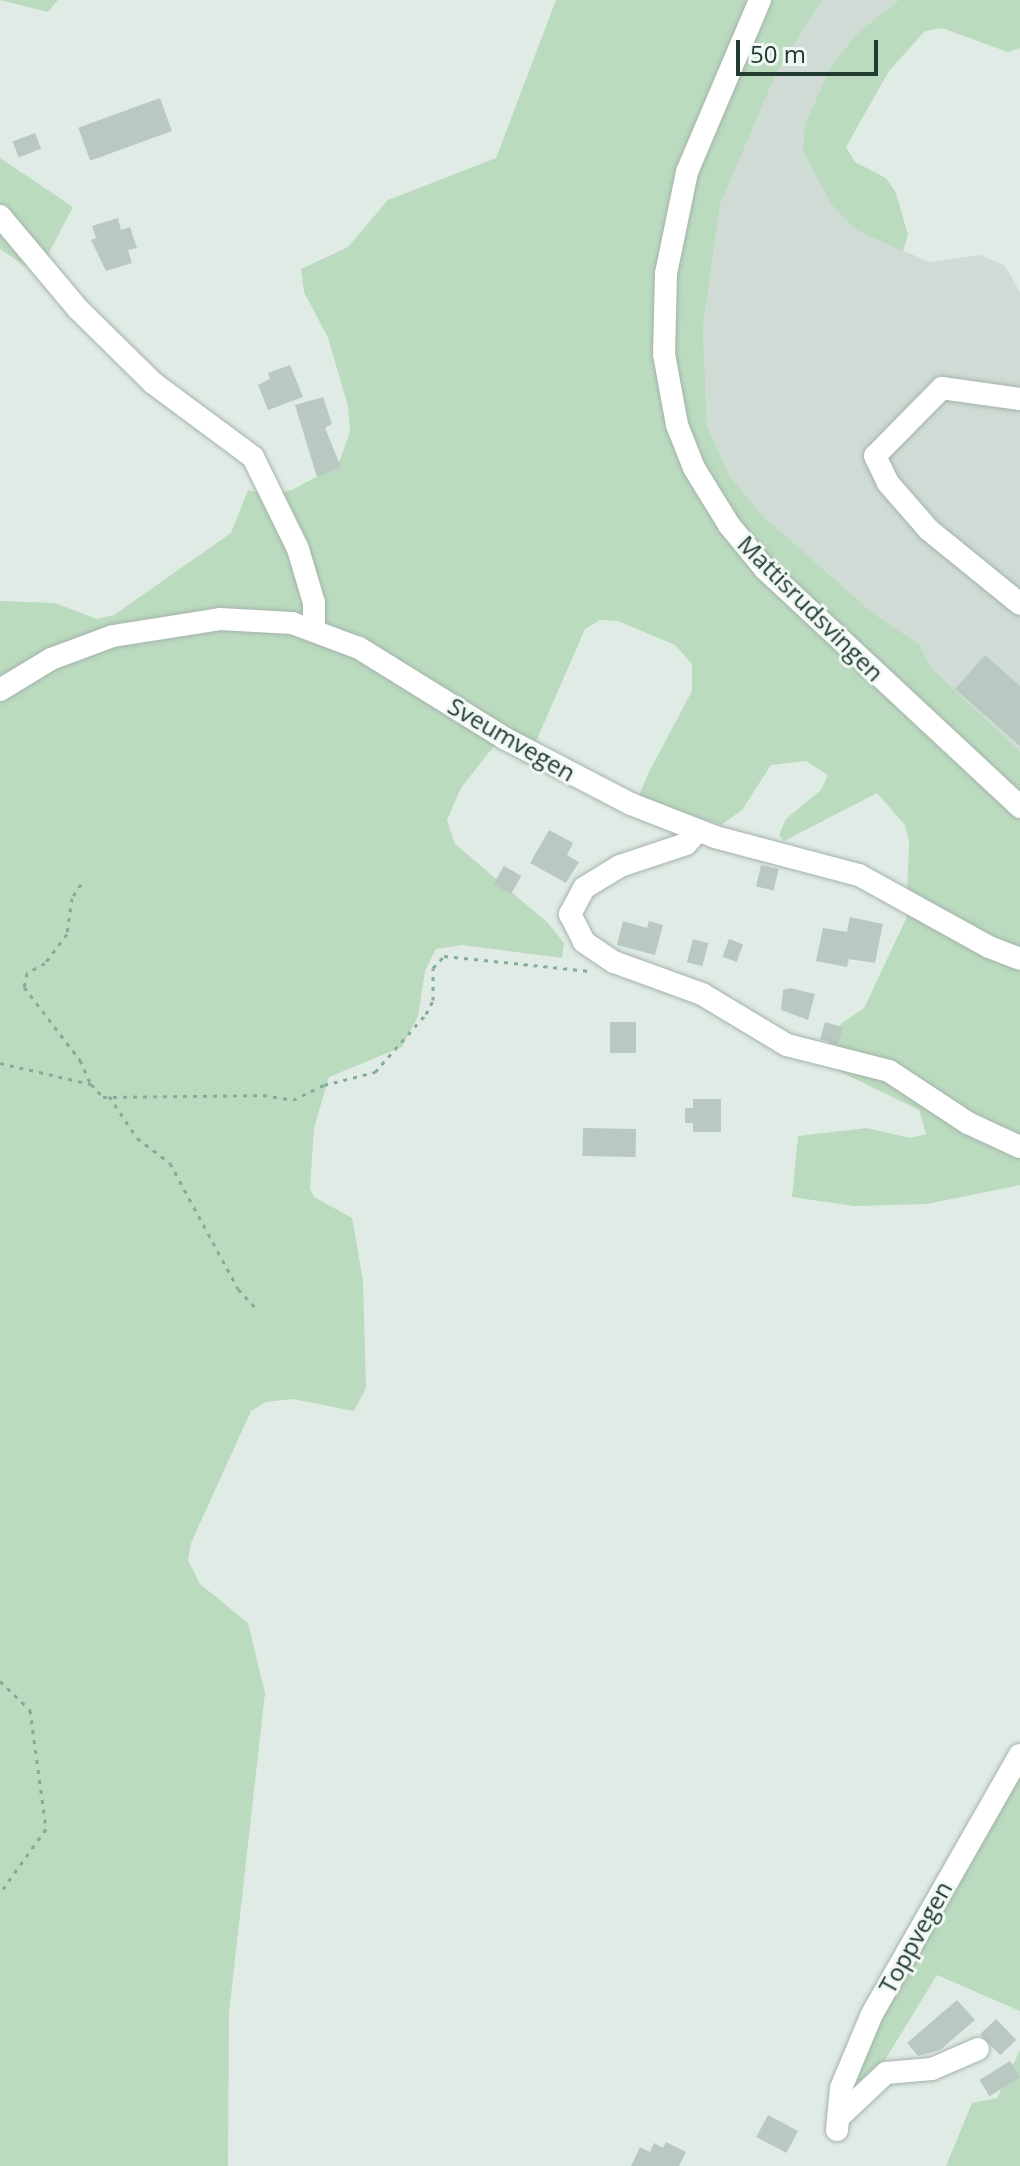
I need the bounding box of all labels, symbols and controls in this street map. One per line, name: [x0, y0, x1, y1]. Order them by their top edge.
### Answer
scale bar: [740, 24, 882, 74]
text: 50 m: [750, 37, 806, 70]
street label: Mattisrudsvingen: [732, 529, 890, 687]
street label: Sveumvegen: [443, 691, 581, 787]
street label: Toppvegen: [872, 1876, 958, 1998]

